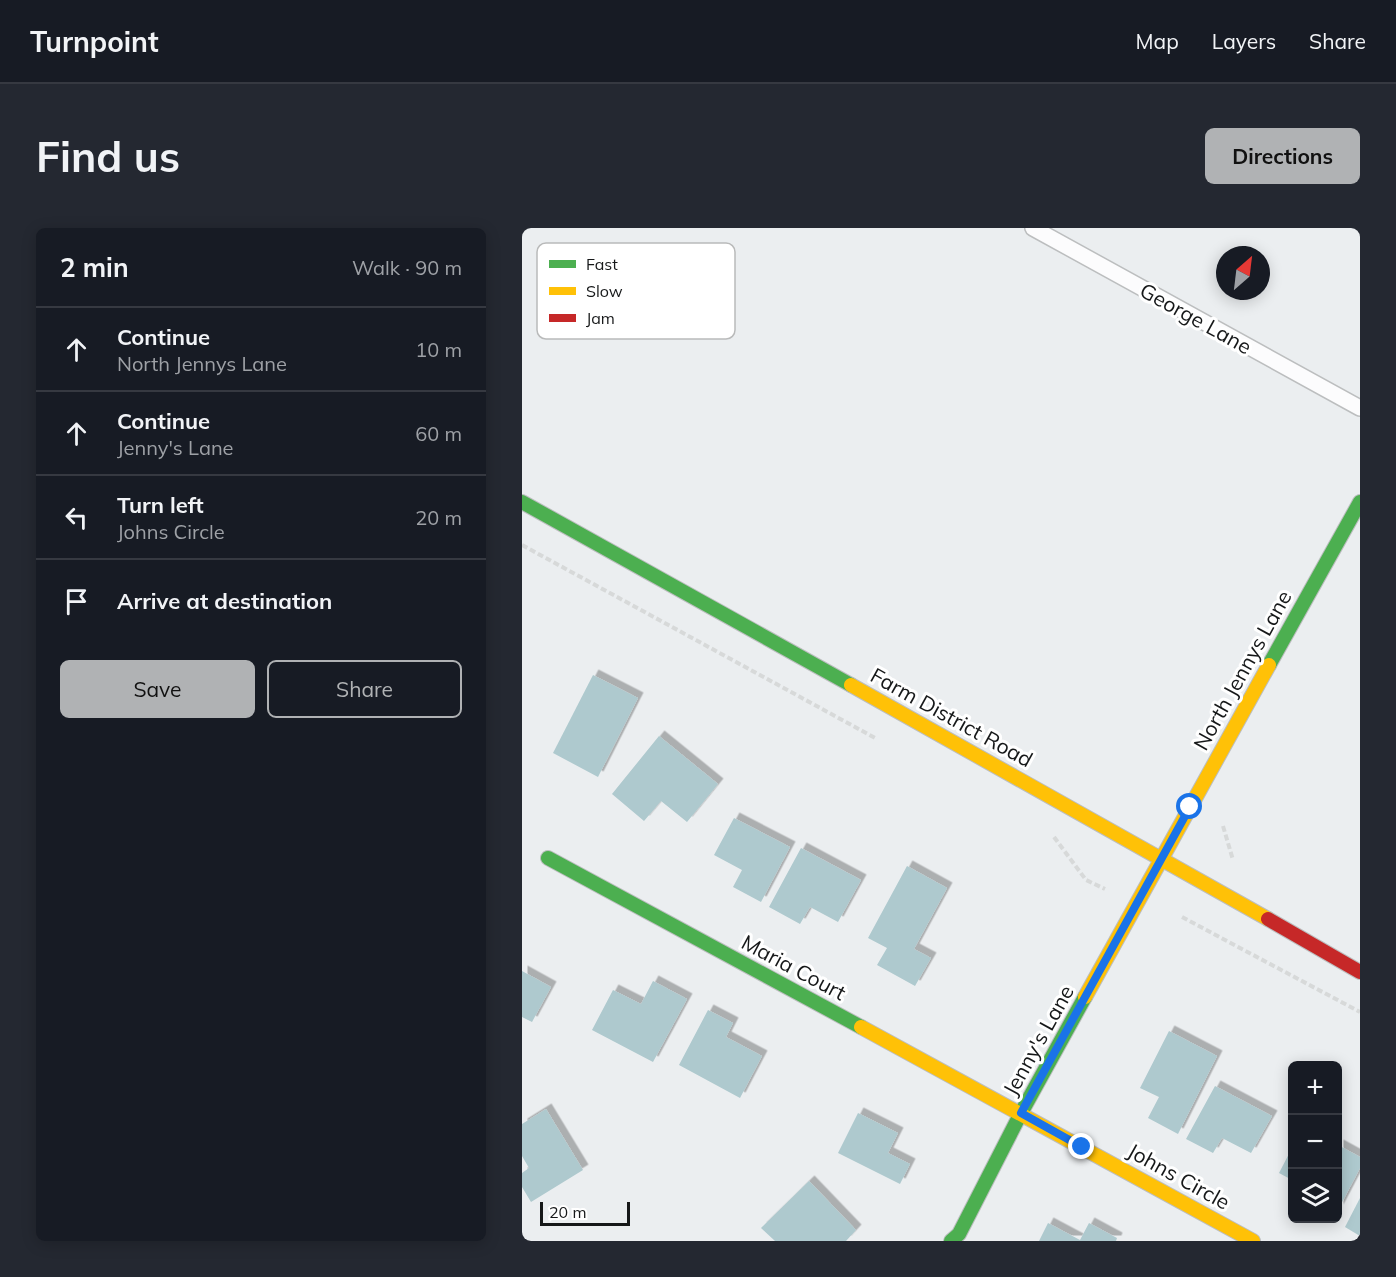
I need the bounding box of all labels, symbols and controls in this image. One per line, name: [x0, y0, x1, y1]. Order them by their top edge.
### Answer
text: Turnpoint: [30, 24, 159, 59]
text: Map: [1136, 28, 1179, 54]
text: Layers: [1212, 28, 1276, 54]
text: Share: [1309, 28, 1366, 54]
button: Directions: [1205, 128, 1360, 184]
text: Find us: [36, 130, 180, 183]
legend: [537, 243, 735, 339]
north arrow: [1216, 246, 1270, 300]
text: 2 min: [60, 251, 129, 284]
text: Fast: [586, 254, 618, 274]
text: Walk · 90 m: [352, 255, 462, 280]
street label: George Lane: [1136, 277, 1256, 359]
text: Slow: [586, 281, 623, 301]
text: Jam: [586, 308, 615, 328]
text: Continue: [117, 323, 210, 351]
icon: ahead: [60, 333, 93, 366]
text: 10 m: [415, 337, 462, 362]
text: North Jennys Lane: [117, 351, 287, 376]
text: Continue: [117, 407, 210, 435]
icon: ahead: [60, 417, 93, 450]
text: 60 m: [415, 421, 462, 446]
text: Jenny's Lane: [117, 435, 233, 460]
text: Turn left: [117, 491, 204, 519]
icon: left: [60, 501, 93, 534]
text: 20 m: [415, 505, 462, 530]
text: Johns Circle: [117, 519, 225, 544]
icon: arrive: [60, 585, 93, 618]
street label: North Jennys Lane: [1187, 586, 1297, 754]
text: Arrive at destination: [117, 587, 332, 615]
button: Save: [60, 660, 255, 718]
button: Share: [267, 660, 462, 718]
street label: Farm District Road: [866, 662, 1038, 772]
route start: [1176, 793, 1202, 819]
street label: Maria Court: [737, 929, 851, 1005]
street label: Jenny's Lane: [997, 980, 1079, 1100]
map controls: [1288, 1061, 1342, 1223]
button: +: [1288, 1061, 1342, 1115]
button: −: [1288, 1115, 1342, 1169]
route end: [1068, 1133, 1094, 1159]
street label: Johns Circle: [1123, 1137, 1235, 1215]
button: layers: [1288, 1169, 1342, 1223]
scale bar: [540, 1199, 630, 1226]
text: 20 m: [549, 1202, 586, 1222]

